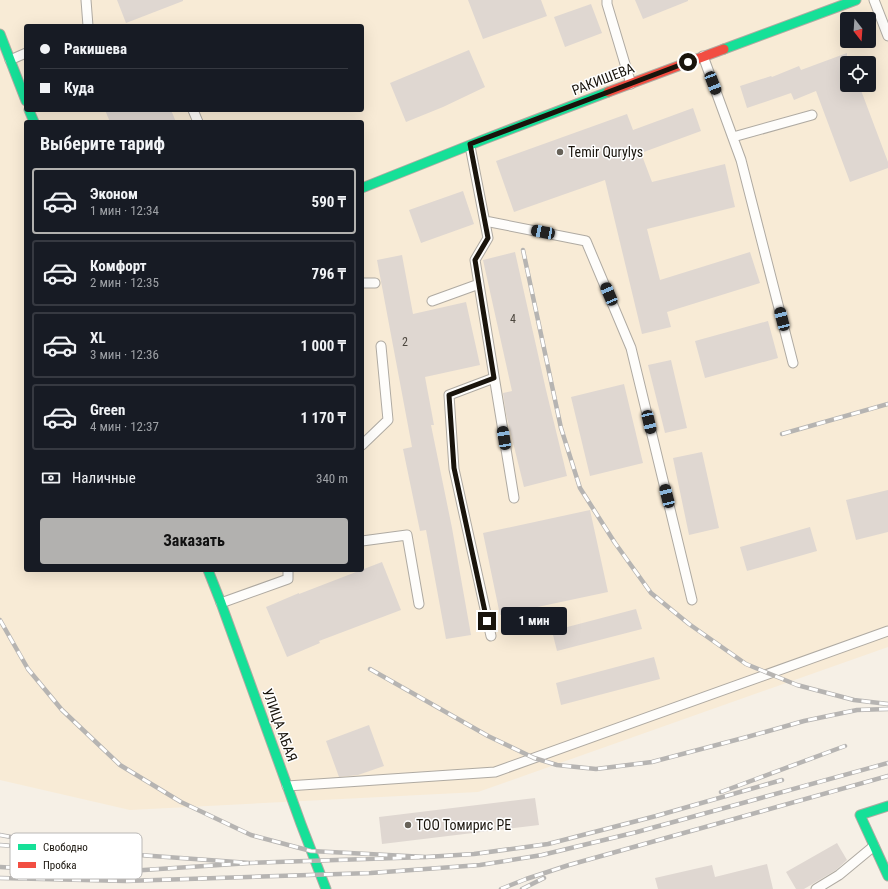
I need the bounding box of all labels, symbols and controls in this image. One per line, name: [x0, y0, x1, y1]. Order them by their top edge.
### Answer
north arrow: [840, 12, 876, 48]
map controls: [840, 12, 876, 92]
text: Ракишева: [64, 40, 127, 58]
route start: [679, 53, 697, 71]
button: locate: [840, 56, 876, 92]
street label: РАКИШЕВА: [570, 60, 636, 98]
car: [703, 70, 723, 96]
text: Куда: [64, 79, 94, 97]
text: Выберите тариф: [40, 133, 165, 154]
place label: Temir Qurylys: [568, 144, 643, 160]
marker: Temir Qurylys: [555, 147, 565, 157]
icon: car: [42, 183, 78, 219]
text: Эконом: [90, 185, 138, 203]
text: 590 ₸: [312, 193, 346, 211]
text: 1 мин · 12:34: [90, 203, 159, 218]
car: [530, 224, 556, 240]
icon: car: [42, 255, 78, 291]
text: Комфорт: [90, 257, 147, 275]
text: 796 ₸: [312, 265, 346, 283]
text: 2 мин · 12:35: [90, 275, 159, 290]
car: [599, 281, 619, 307]
car: [773, 306, 791, 332]
house number: 4: [510, 312, 516, 326]
icon: car: [42, 327, 78, 363]
text: XL: [90, 329, 106, 347]
house number: 2: [402, 335, 408, 349]
text: 1 000 ₸: [301, 337, 346, 355]
text: 3 мин · 12:36: [90, 347, 159, 362]
icon: car: [42, 399, 78, 435]
text: Green: [90, 401, 125, 419]
text: 1 170 ₸: [301, 409, 346, 427]
car: [640, 409, 658, 435]
text: 4 мин · 12:37: [90, 419, 159, 434]
car: [496, 425, 512, 451]
icon: cash: [40, 467, 62, 489]
text: Наличные: [72, 469, 136, 487]
text: 340 m: [316, 471, 348, 486]
car: [658, 483, 676, 509]
button: Заказать: [40, 518, 348, 564]
callout: 1 мин: [501, 607, 567, 635]
route end: [478, 612, 496, 630]
text: 1 мин: [518, 613, 550, 628]
street label: УЛИЦА АБАЯ: [259, 686, 301, 764]
place label: ТОО Томирис РЕ: [416, 817, 511, 833]
marker: ТОО Томирис РЕ: [403, 820, 413, 830]
legend: [10, 833, 142, 879]
text: Свободно: [43, 841, 88, 854]
text: Пробка: [43, 859, 77, 872]

